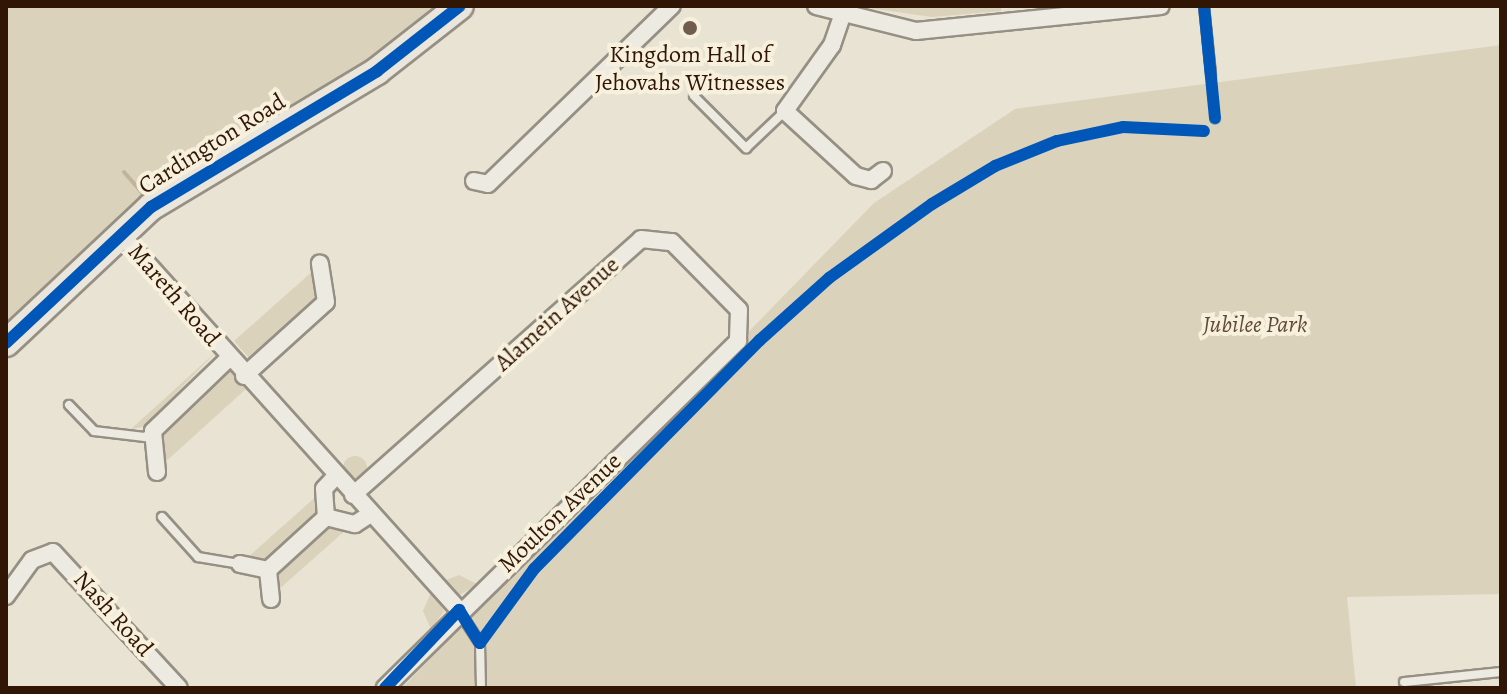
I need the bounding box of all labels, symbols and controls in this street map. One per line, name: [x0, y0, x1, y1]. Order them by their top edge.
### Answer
marker: Kingdom Hall of Jehovahs Witnesses: [681, 19, 699, 37]
place label: Kingdom Hall of Jehovahs Witnesses: [595, 41, 785, 97]
street label: Cardington Road: [133, 87, 291, 201]
street label: Mareth Road: [122, 238, 226, 352]
street label: Alamein Avenue: [489, 251, 625, 377]
park label: Jubilee Park: [1203, 311, 1307, 339]
street label: Moulton Avenue: [492, 447, 628, 579]
street label: Nash Road: [67, 565, 159, 663]

